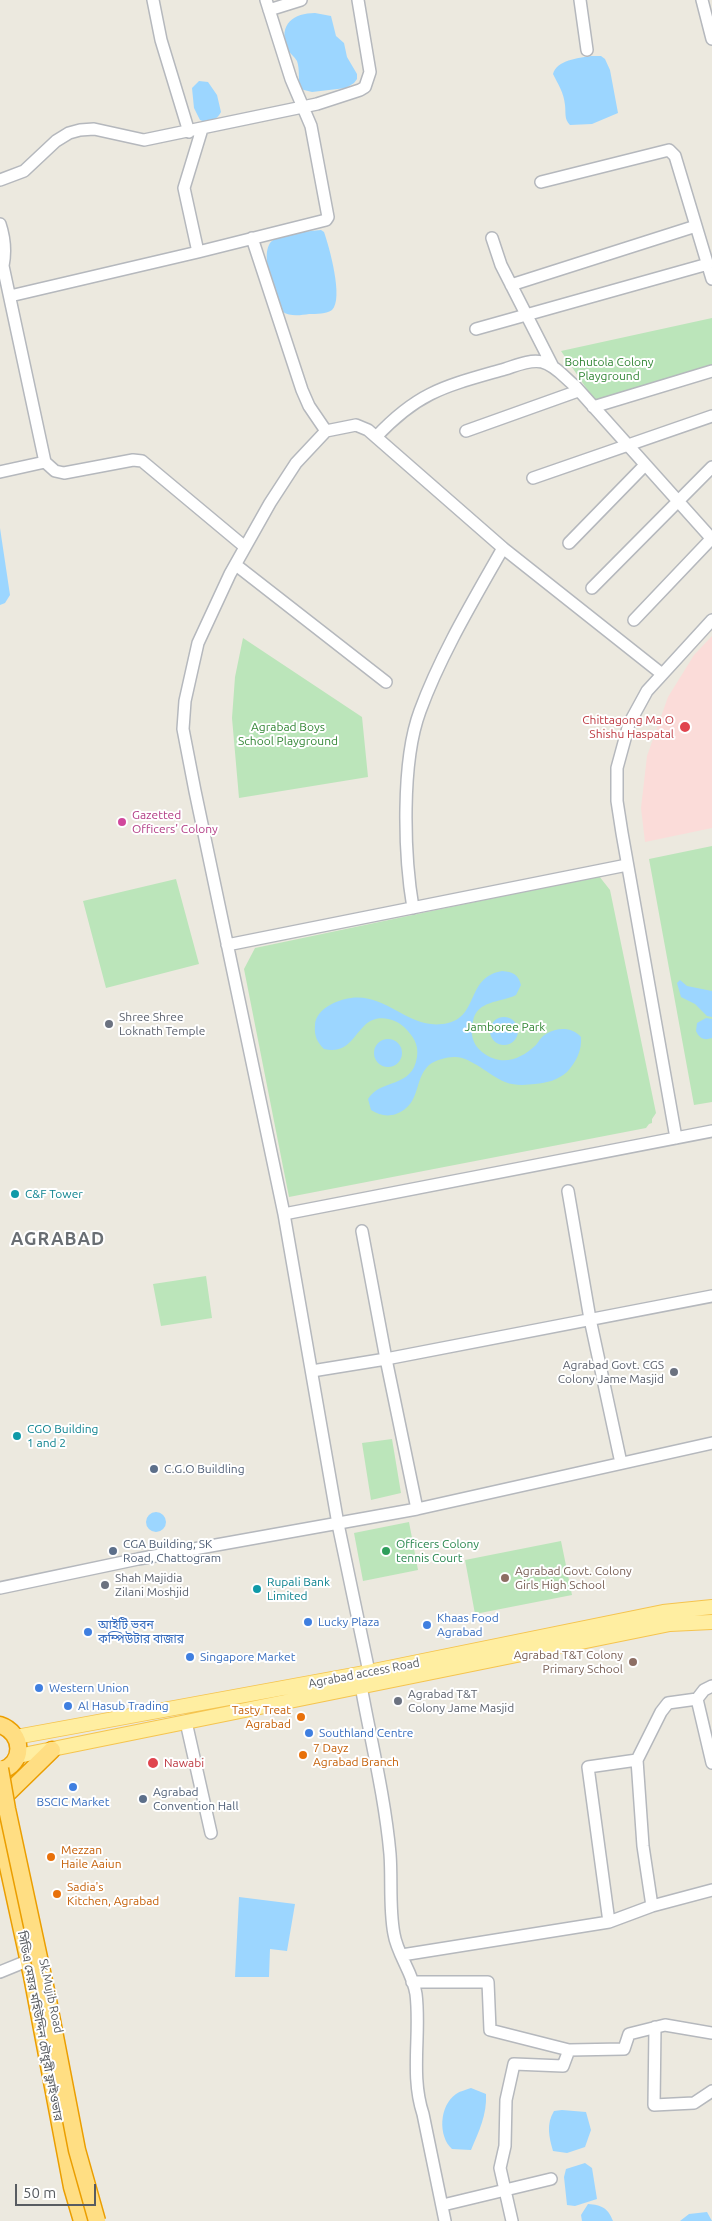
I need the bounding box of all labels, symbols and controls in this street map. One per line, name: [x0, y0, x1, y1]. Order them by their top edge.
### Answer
park label: Bohutola Colony Playground: [564, 355, 654, 383]
place label: Chittagong Ma O Shishu Haspatal: [582, 713, 674, 741]
park label: Agrabad Boys School Playground: [238, 720, 338, 748]
marker: Chittagong Ma O Shishu Haspatal: [678, 720, 692, 734]
place label: Gazetted Officers' Colony: [132, 808, 218, 836]
marker: Gazetted Officers' Colony: [116, 816, 128, 828]
place label: Shree Shree Loknath Temple: [119, 1010, 205, 1038]
marker: Shree Shree Loknath Temple: [103, 1018, 115, 1030]
park label: Jamboree Park: [465, 1020, 545, 1034]
place label: C&F Tower: [25, 1187, 83, 1201]
marker: C&F Tower: [9, 1188, 21, 1200]
district label: AGRABAD: [10, 1228, 106, 1250]
place label: Agrabad Govt. CGS Colony Jame Masjid: [558, 1358, 664, 1386]
marker: Agrabad Govt. CGS Colony Jame Masjid: [668, 1366, 680, 1378]
place label: CGO Building 1 and 2: [27, 1422, 98, 1450]
marker: CGO Building 1 and 2: [11, 1430, 23, 1442]
place label: C.G.O Buildling: [164, 1462, 245, 1476]
marker: C.G.O Buildling: [148, 1463, 160, 1475]
place label: CGA Building, SK Road, Chattogram: [123, 1537, 221, 1565]
place label: Officers Colony tennis Court: [396, 1537, 479, 1565]
marker: CGA Building, SK Road, Chattogram: [107, 1545, 119, 1557]
marker: Officers Colony tennis Court: [380, 1545, 392, 1557]
place label: Agrabad Govt. Colony Girls High School: [515, 1564, 632, 1592]
place label: Shah Majidia Zilani Moshjid: [115, 1571, 189, 1599]
marker: Agrabad Govt. Colony Girls High School: [499, 1572, 511, 1584]
place label: Rupali Bank Limited: [267, 1575, 330, 1603]
marker: Shah Majidia Zilani Moshjid: [99, 1579, 111, 1591]
marker: Rupali Bank Limited: [251, 1583, 263, 1595]
place label: Khaas Food Agrabad: [437, 1611, 499, 1639]
place label: Lucky Plaza: [318, 1615, 379, 1629]
marker: Lucky Plaza: [302, 1616, 314, 1628]
place label: আইটি ভবন কম্পিউটার বাজার: [98, 1618, 184, 1646]
marker: Khaas Food Agrabad: [421, 1619, 433, 1631]
marker: আইটি ভবন কম্পিউটার বাজার: [82, 1626, 94, 1638]
place label: Agrabad T&T Colony Primary School: [514, 1648, 623, 1676]
place label: Singapore Market: [200, 1650, 295, 1664]
marker: Singapore Market: [184, 1651, 196, 1663]
street label: Agrabad access Road: [307, 1655, 421, 1691]
marker: Agrabad T&T Colony Primary School: [627, 1656, 639, 1668]
place label: Western Union: [49, 1681, 129, 1695]
marker: Western Union: [33, 1682, 45, 1694]
place label: Agrabad T&T Colony Jame Masjid: [408, 1687, 514, 1715]
marker: Agrabad T&T Colony Jame Masjid: [392, 1695, 404, 1707]
place label: Al Hasub Trading: [78, 1699, 169, 1713]
marker: Al Hasub Trading: [62, 1700, 74, 1712]
place label: Tasty Treat Agrabad: [232, 1703, 291, 1731]
marker: Tasty Treat Agrabad: [295, 1711, 307, 1723]
place label: Southland Centre: [319, 1726, 413, 1740]
marker: Southland Centre: [303, 1727, 315, 1739]
place label: 7 Dayz Agrabad Branch: [313, 1741, 399, 1769]
marker: 7 Dayz Agrabad Branch: [297, 1749, 309, 1761]
marker: Nawabi: [146, 1756, 160, 1770]
place label: Nawabi: [164, 1756, 204, 1770]
marker: BSCIC Market: [67, 1781, 79, 1793]
place label: Agrabad Convention Hall: [153, 1785, 239, 1813]
marker: Agrabad Convention Hall: [137, 1793, 149, 1805]
place label: BSCIC Market: [37, 1795, 109, 1809]
place label: Mezzan Haile Aaiun: [61, 1843, 122, 1871]
marker: Mezzan Haile Aaiun: [45, 1851, 57, 1863]
place label: Sadia's Kitchen, Agrabad: [67, 1880, 159, 1908]
marker: Sadia's Kitchen, Agrabad: [51, 1888, 63, 1900]
street label: সিডিএ মেয়র মহিউদ্দিন চৌধুরী ফ্লাইওভার: [15, 1930, 65, 2122]
street label: Sk.Mujib Road: [36, 1957, 66, 2035]
scale bar: [18, 2174, 99, 2206]
text: 50 m: [23, 2184, 56, 2201]

